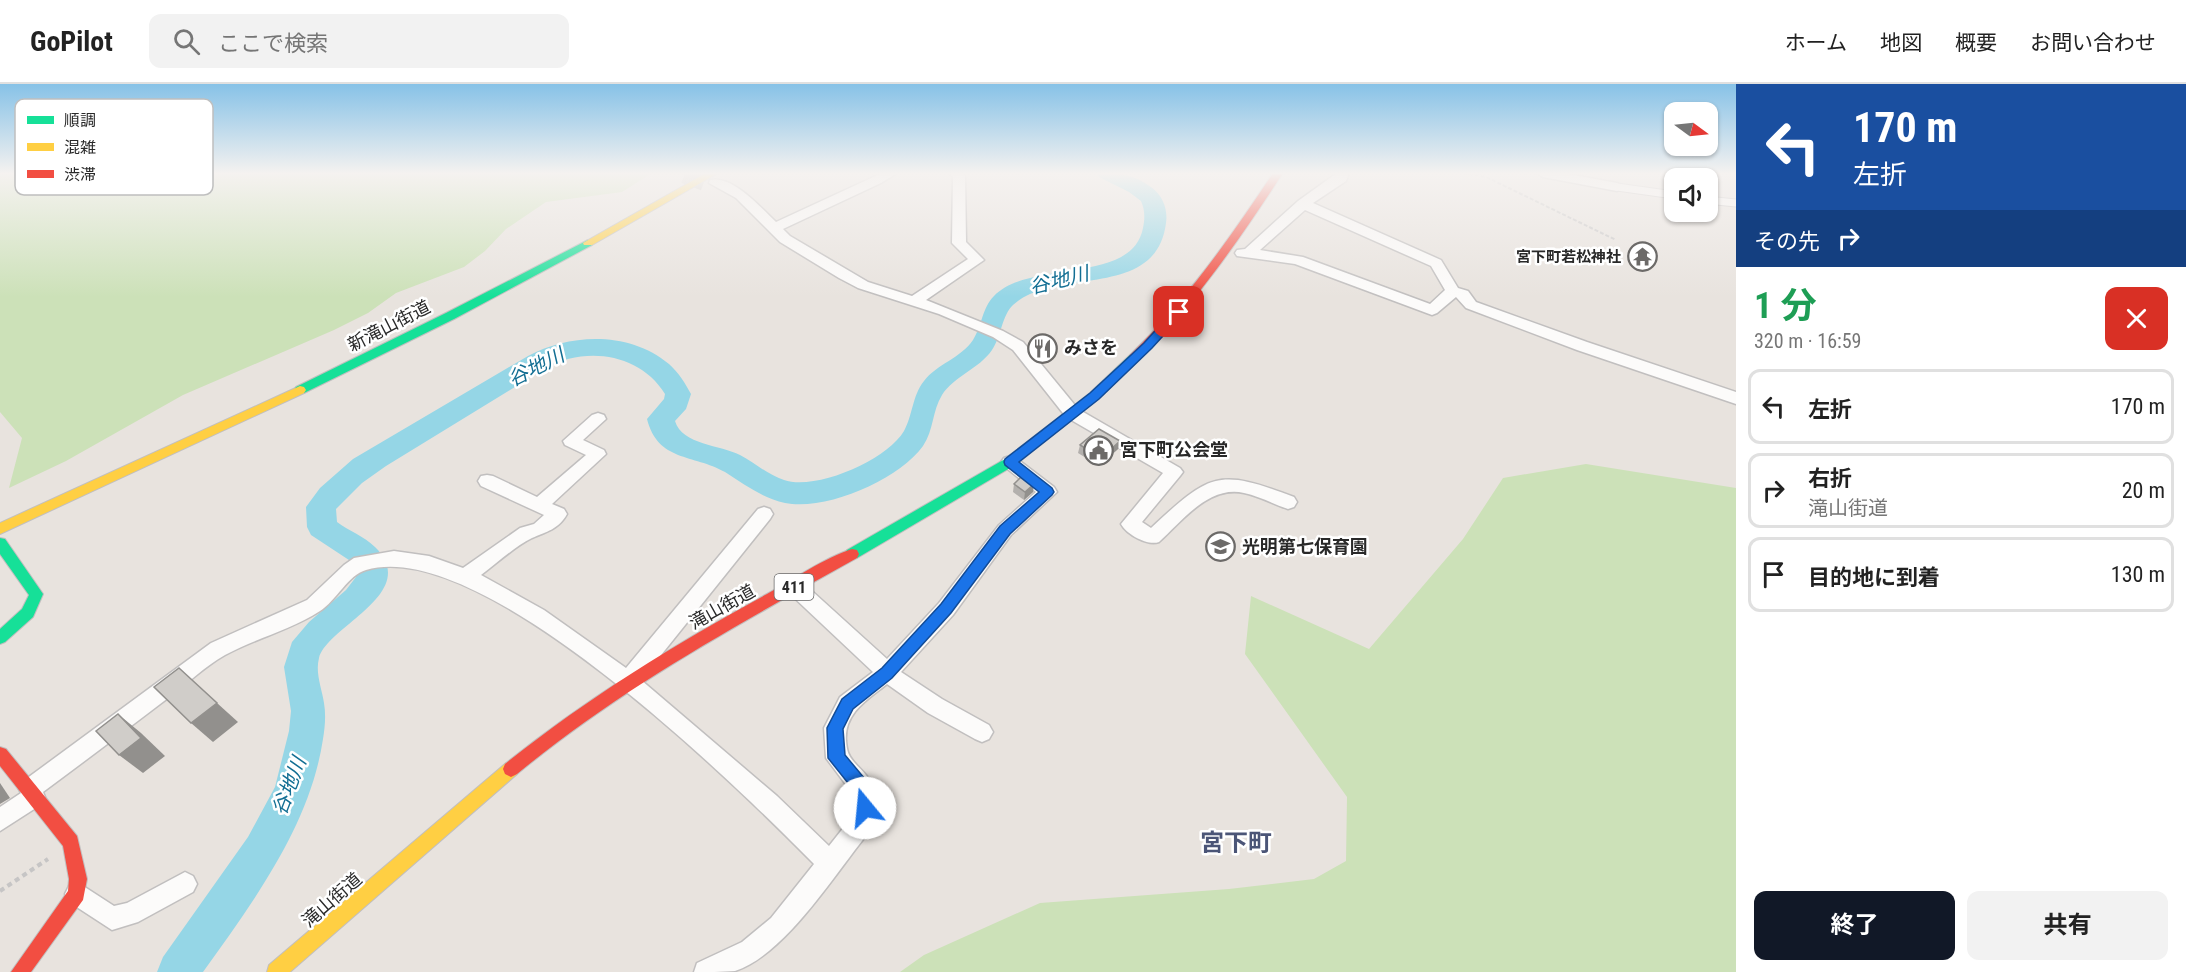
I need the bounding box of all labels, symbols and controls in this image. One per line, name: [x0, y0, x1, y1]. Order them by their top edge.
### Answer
search box: [149, 14, 569, 68]
text: GoPilot: [30, 25, 113, 58]
icon: search: [170, 25, 203, 58]
text: ここで検索: [218, 31, 328, 56]
text: ホーム: [1785, 31, 1847, 55]
text: 地図: [1880, 31, 1922, 55]
text: 概要: [1955, 31, 1997, 55]
text: お問い合わせ: [2030, 31, 2156, 55]
legend: [15, 99, 213, 195]
north arrow: [1664, 102, 1718, 156]
map controls: [1664, 102, 1718, 222]
text: 170 m: [1853, 103, 1958, 152]
icon: left: [1754, 108, 1832, 186]
text: 順調: [64, 111, 96, 130]
text: 混雑: [64, 138, 96, 157]
text: 左折: [1853, 159, 1907, 191]
text: 渋滞: [64, 165, 96, 184]
button: sound: [1664, 168, 1718, 222]
icon: right: [1832, 222, 1865, 255]
text: その先: [1754, 229, 1820, 254]
temple icon: 宮下町若松神社: [1626, 241, 1658, 273]
place label: 宮下町若松神社: [1516, 248, 1621, 266]
water label: 谷地川: [1027, 261, 1093, 299]
text: 1 分: [1754, 285, 1817, 327]
pin: [1153, 286, 1204, 337]
button: close: [2105, 287, 2168, 350]
icon: arrive: [1162, 295, 1195, 328]
street label: 新滝山街道: [344, 296, 434, 355]
text: 320 m · 16:59: [1754, 329, 1861, 353]
restaurant icon: みさを: [1027, 332, 1059, 364]
place label: みさを: [1064, 337, 1118, 358]
water label: 谷地川: [504, 342, 570, 391]
icon: left: [1757, 390, 1790, 423]
text: 170 m: [2111, 394, 2165, 419]
text: 左折: [1808, 397, 1852, 422]
public building icon: 宮下町公会堂: [1083, 434, 1115, 466]
place label: 宮下町公会堂: [1120, 439, 1228, 460]
text: 右折: [1808, 466, 1852, 491]
icon: right: [1757, 474, 1790, 507]
text: 20 m: [2122, 478, 2165, 503]
text: 滝山街道: [1808, 496, 1888, 520]
school or university icon: 光明第七保育園: [1205, 531, 1237, 563]
place label: 光明第七保育園: [1242, 536, 1368, 557]
icon: arrive: [1757, 558, 1790, 591]
text: 130 m: [2111, 562, 2165, 587]
text: 目的地に到着: [1808, 565, 1940, 590]
road number: 411: [774, 574, 814, 600]
street label: 滝山街道: [685, 580, 758, 633]
water label: 谷地川: [267, 752, 312, 818]
position arrow: [833, 776, 897, 840]
district label: 宮下町: [1200, 829, 1272, 857]
street label: 滝山街道: [298, 868, 366, 931]
button: 終了: [1754, 891, 1955, 960]
button: 共有: [1967, 891, 2168, 960]

